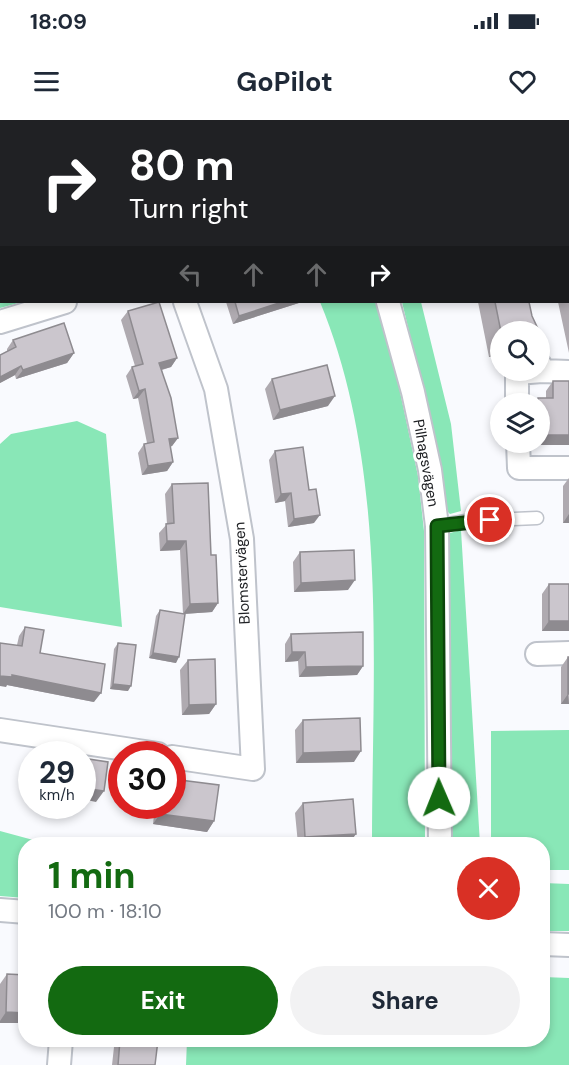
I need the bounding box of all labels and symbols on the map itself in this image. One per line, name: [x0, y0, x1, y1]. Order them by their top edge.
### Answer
street label: Pilhagsvägen: [408, 418, 444, 508]
pin: [464, 494, 515, 545]
street label: Blomstervägen: [229, 521, 255, 625]
speed limit sign: 30: [108, 741, 186, 819]
position arrow: [407, 766, 471, 830]

